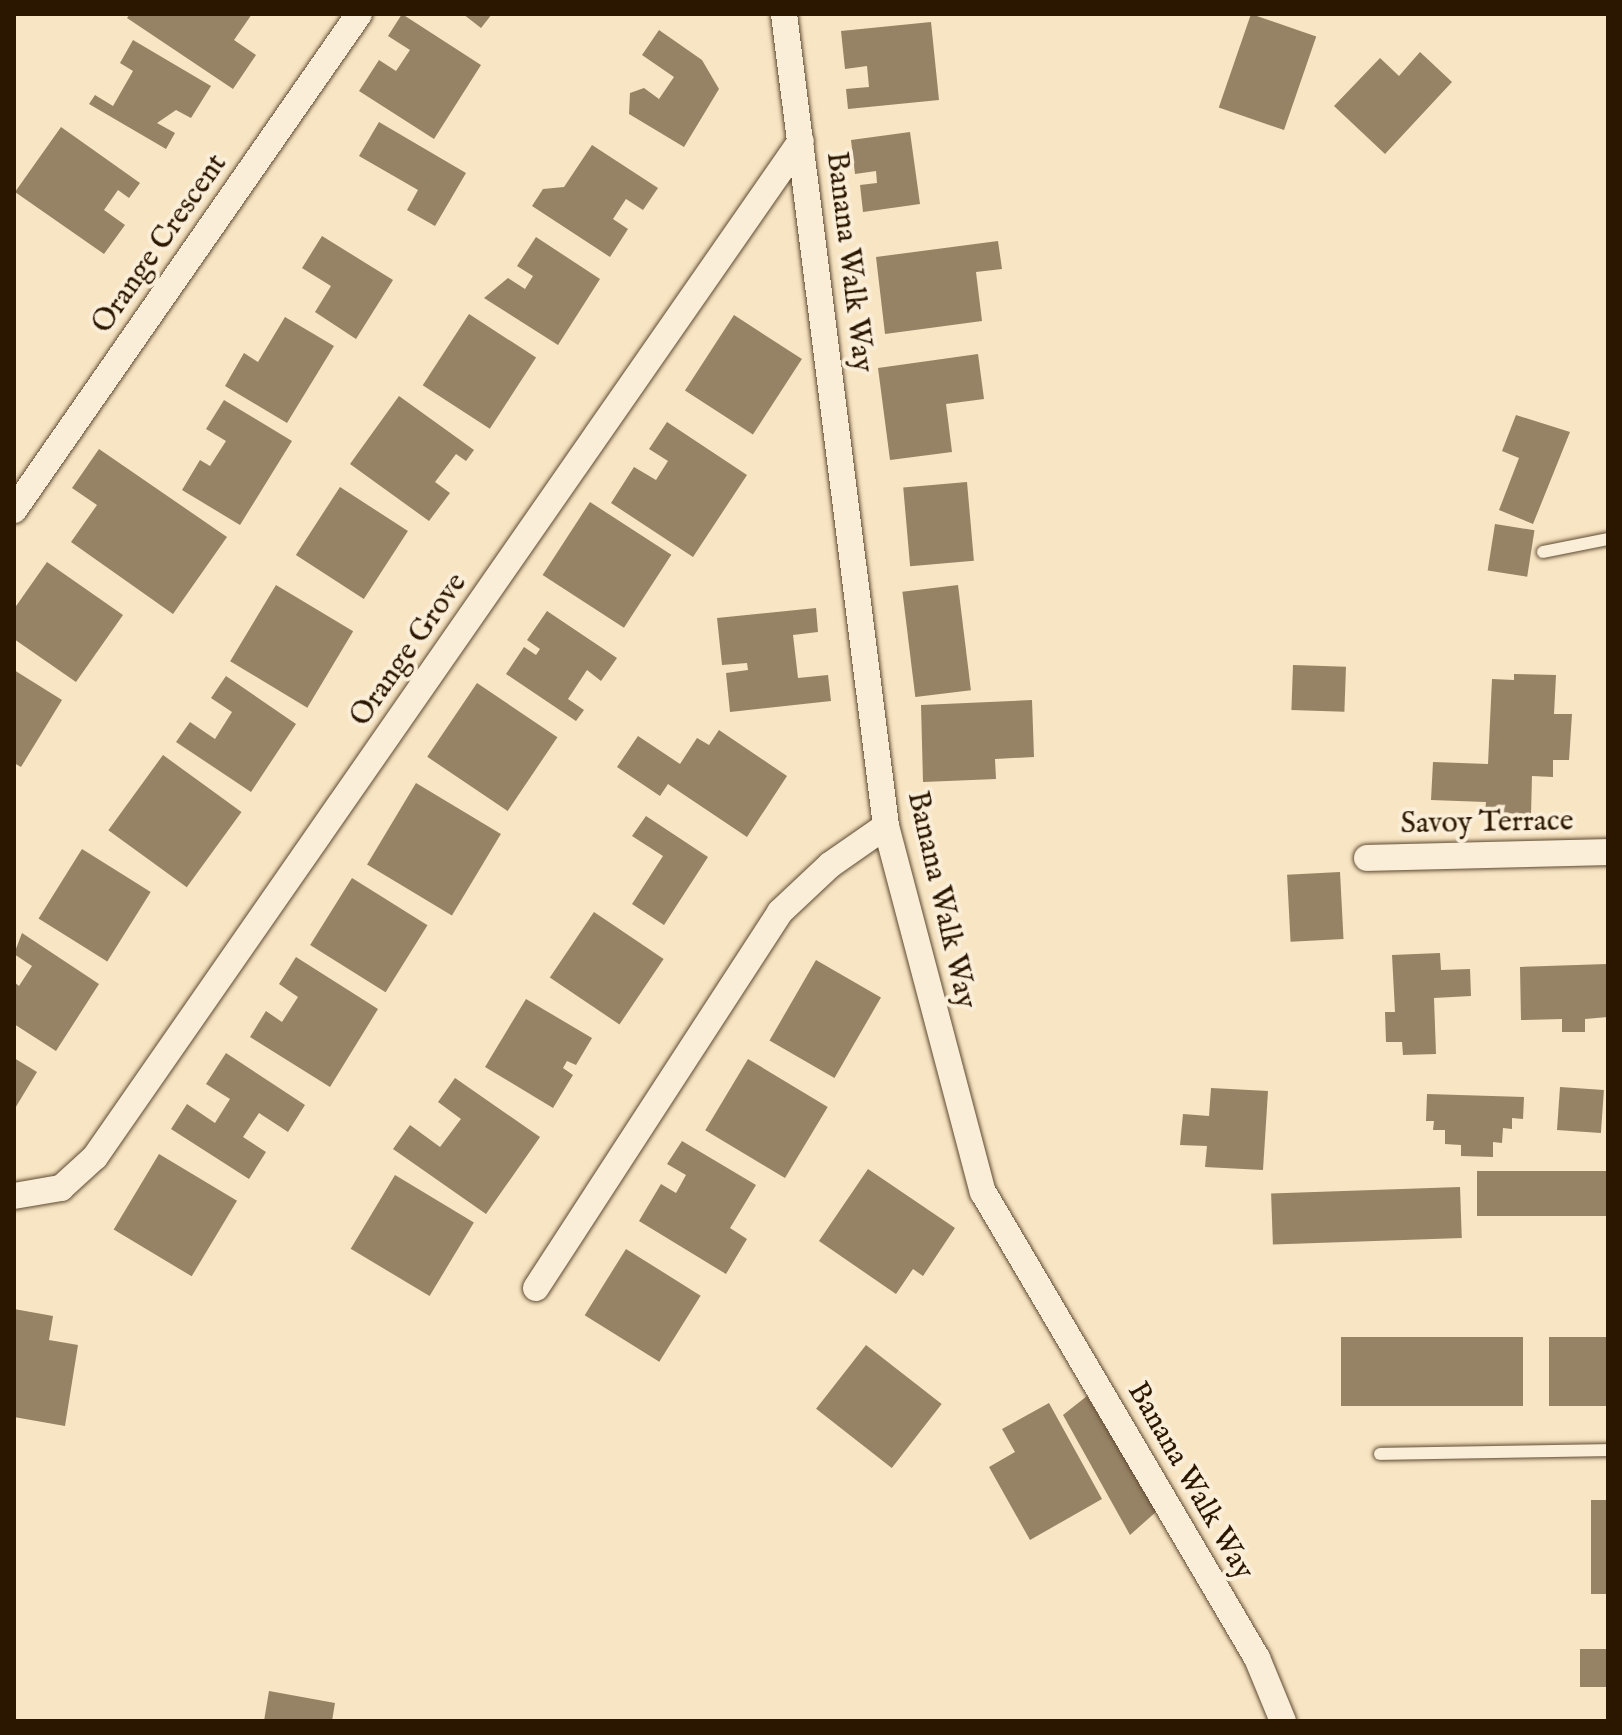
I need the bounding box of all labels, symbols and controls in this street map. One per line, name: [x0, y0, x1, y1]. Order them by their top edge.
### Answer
street label: Orange Crescent: [85, 147, 235, 341]
street label: Banana Walk Way: [818, 150, 880, 374]
street label: Orange Grove: [343, 566, 475, 734]
street label: Banana Walk Way: [898, 788, 984, 1012]
street label: Savoy Terrace: [1400, 803, 1574, 843]
street label: Banana Walk Way: [1119, 1376, 1261, 1586]

